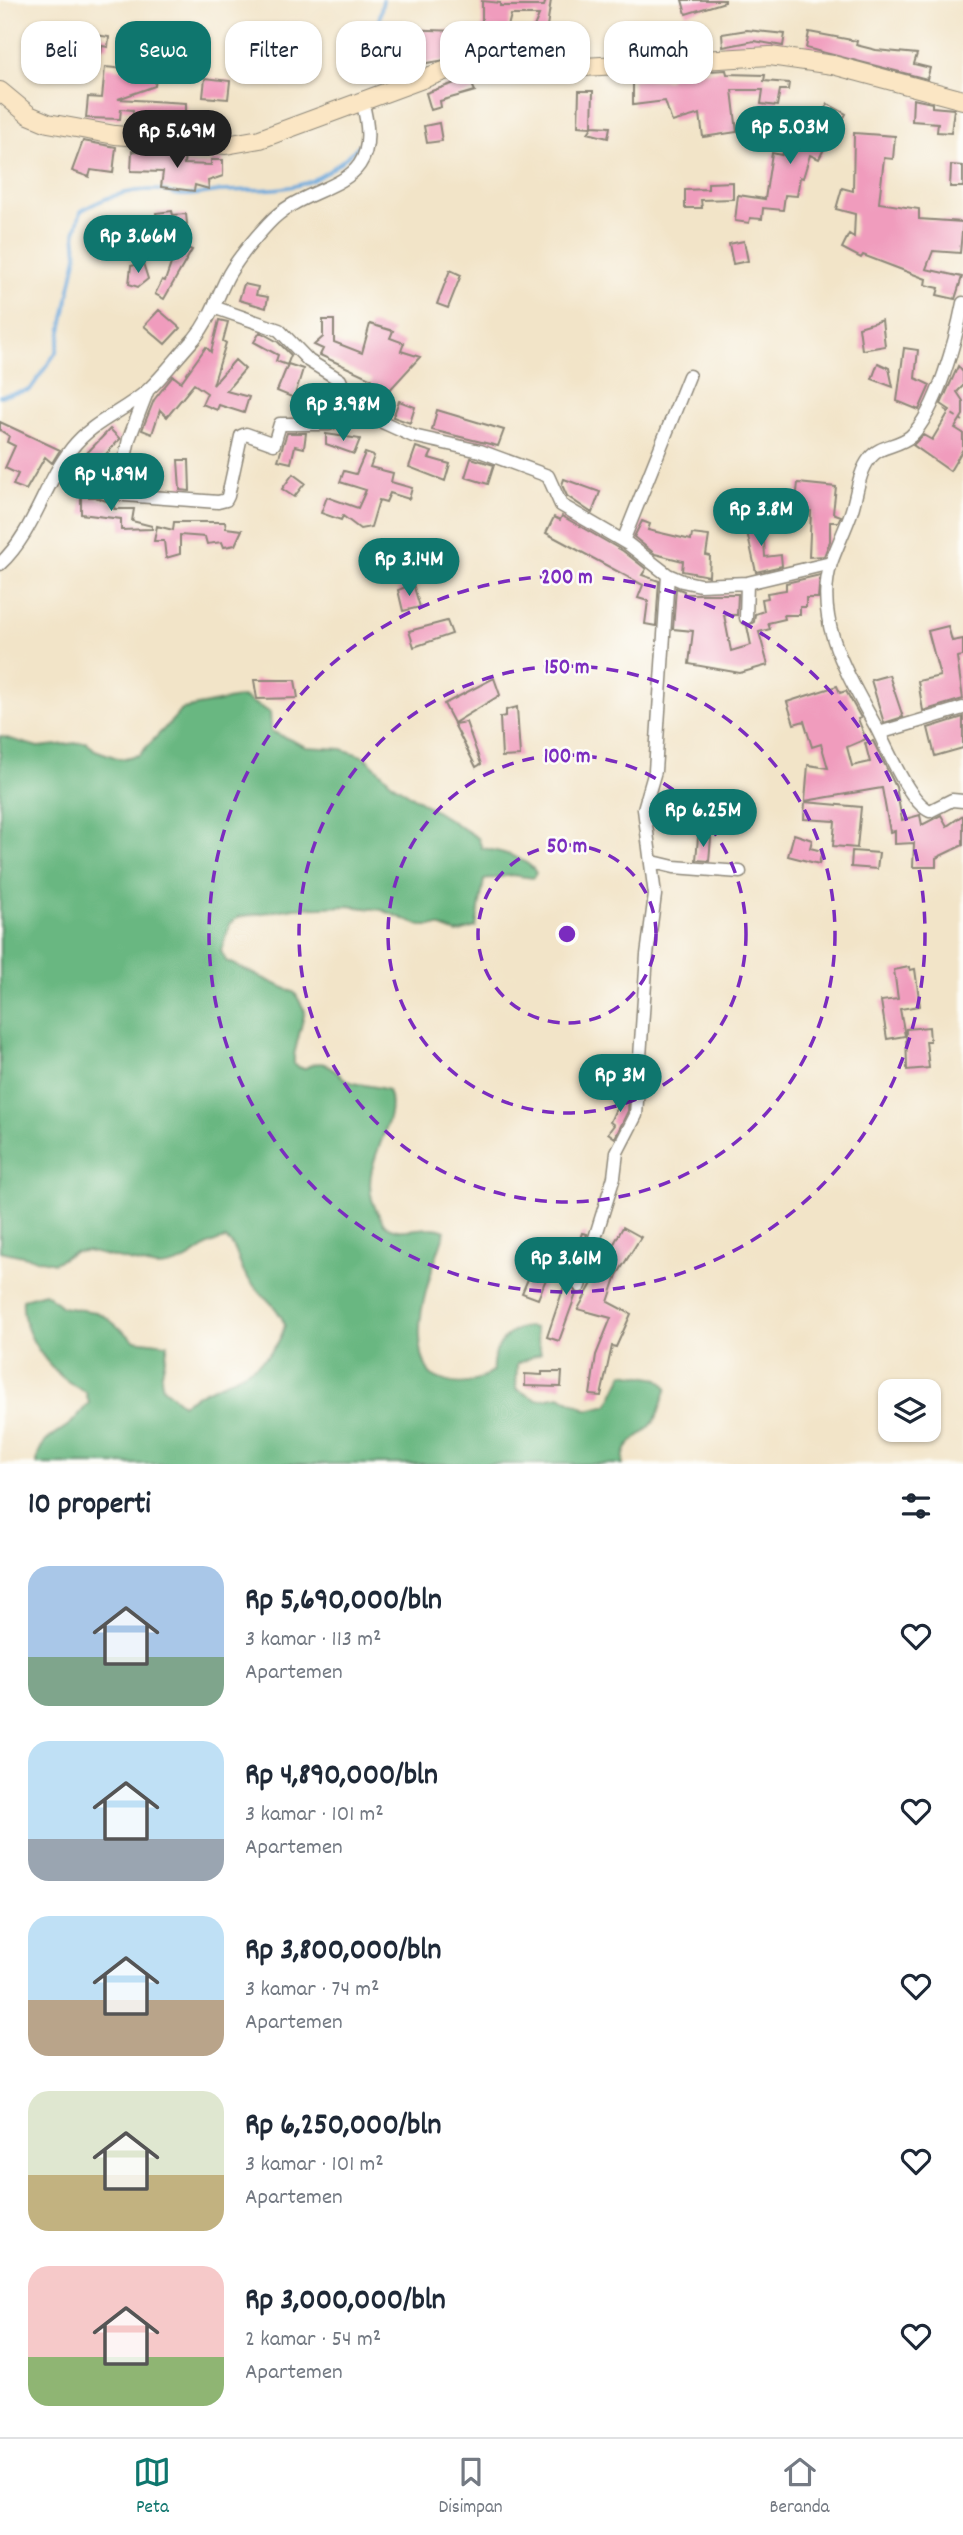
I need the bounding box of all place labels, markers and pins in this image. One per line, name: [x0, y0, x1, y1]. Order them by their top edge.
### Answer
pin: Rp 5.03M: [718, 106, 862, 166]
pin: Rp 5.69M: [105, 110, 249, 170]
pin: Rp 3.66M: [66, 216, 210, 275]
pin: Rp 3.98M: [271, 384, 415, 443]
pin: Rp 4.89M: [39, 454, 183, 513]
pin: Rp 3.8M: [696, 489, 826, 548]
pin: Rp 3.14M: [337, 538, 481, 598]
pin: Rp 6.25M: [631, 790, 775, 849]
centre of rings: [555, 922, 579, 946]
pin: Rp 3M: [571, 1054, 669, 1114]
pin: Rp 3.61M: [494, 1238, 638, 1297]

